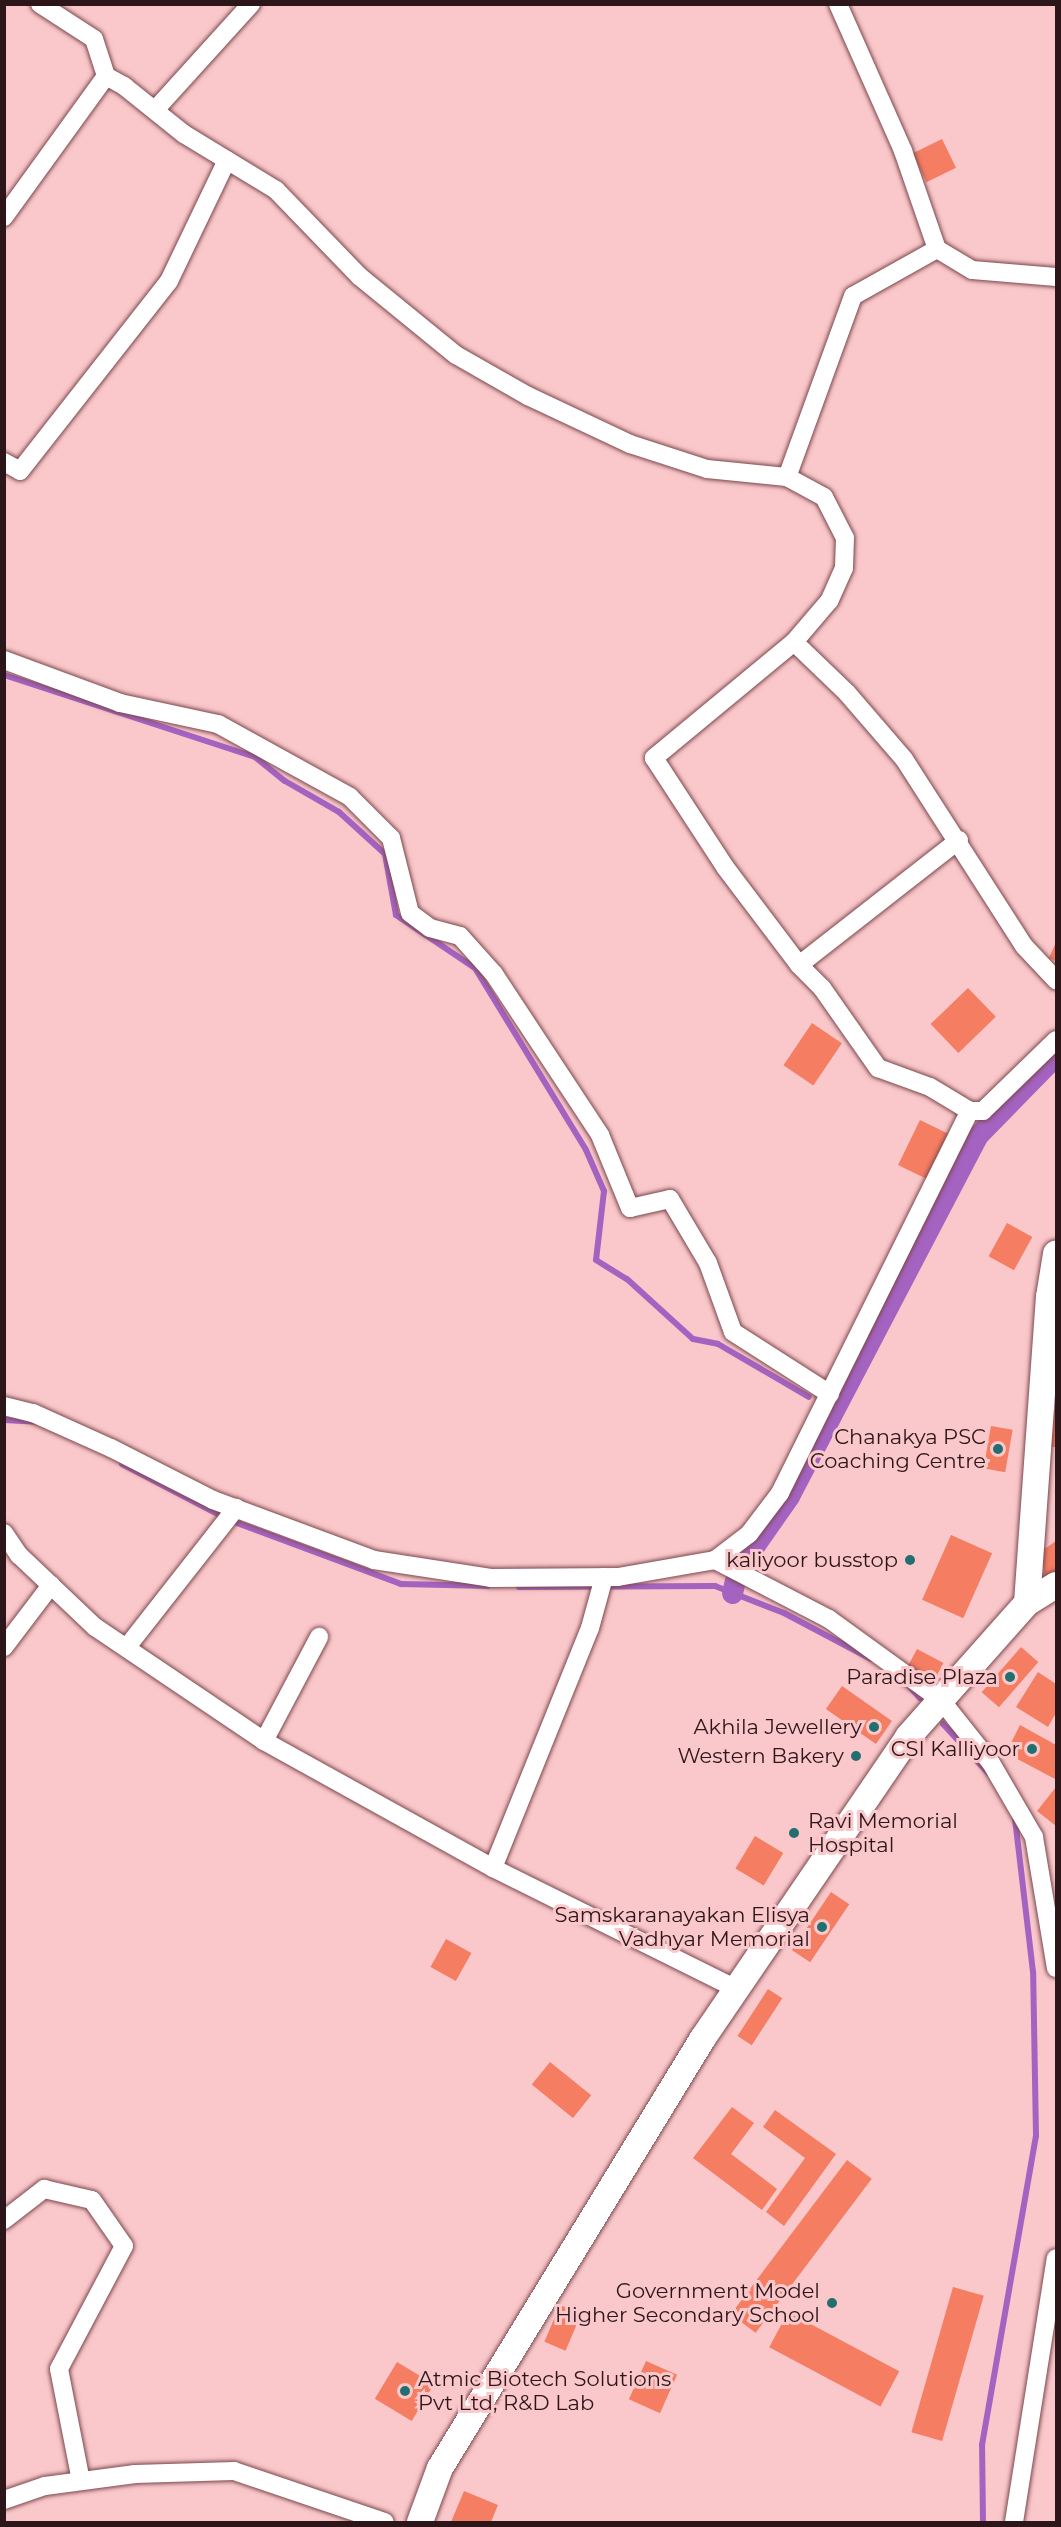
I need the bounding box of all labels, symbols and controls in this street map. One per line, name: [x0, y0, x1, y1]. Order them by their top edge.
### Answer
place label: Chanakya PSC Coaching Centre: [810, 1424, 986, 1474]
marker: Chanakya PSC Coaching Centre: [991, 1442, 1005, 1456]
place label: kaliyoor busstop: [726, 1547, 898, 1573]
marker: kaliyoor busstop: [903, 1553, 917, 1567]
place label: Paradise Plaza: [846, 1664, 998, 1690]
marker: Paradise Plaza: [1003, 1670, 1017, 1684]
place label: Akhila Jewellery: [694, 1714, 862, 1740]
marker: Akhila Jewellery: [867, 1720, 881, 1734]
place label: CSI Kalliyoor: [891, 1736, 1020, 1762]
marker: CSI Kalliyoor: [1025, 1742, 1039, 1756]
place label: Western Bakery: [677, 1743, 844, 1769]
marker: Western Bakery: [849, 1749, 863, 1763]
place label: Ravi Memorial Hospital: [808, 1808, 958, 1858]
marker: Ravi Memorial Hospital: [785, 1824, 803, 1842]
place label: Samskaranayakan Elisya Vadhyar Memorial: [555, 1902, 810, 1952]
marker: Samskaranayakan Elisya Vadhyar Memorial: [815, 1920, 829, 1934]
place label: Government Model Higher Secondary School: [555, 2278, 820, 2328]
marker: Government Model Higher Secondary School: [825, 2296, 839, 2310]
place label: Atmic Biotech Solutions Pvt Ltd, R&D Lab: [418, 2366, 671, 2416]
marker: Atmic Biotech Solutions Pvt Ltd, R&D Lab: [396, 2382, 414, 2400]

